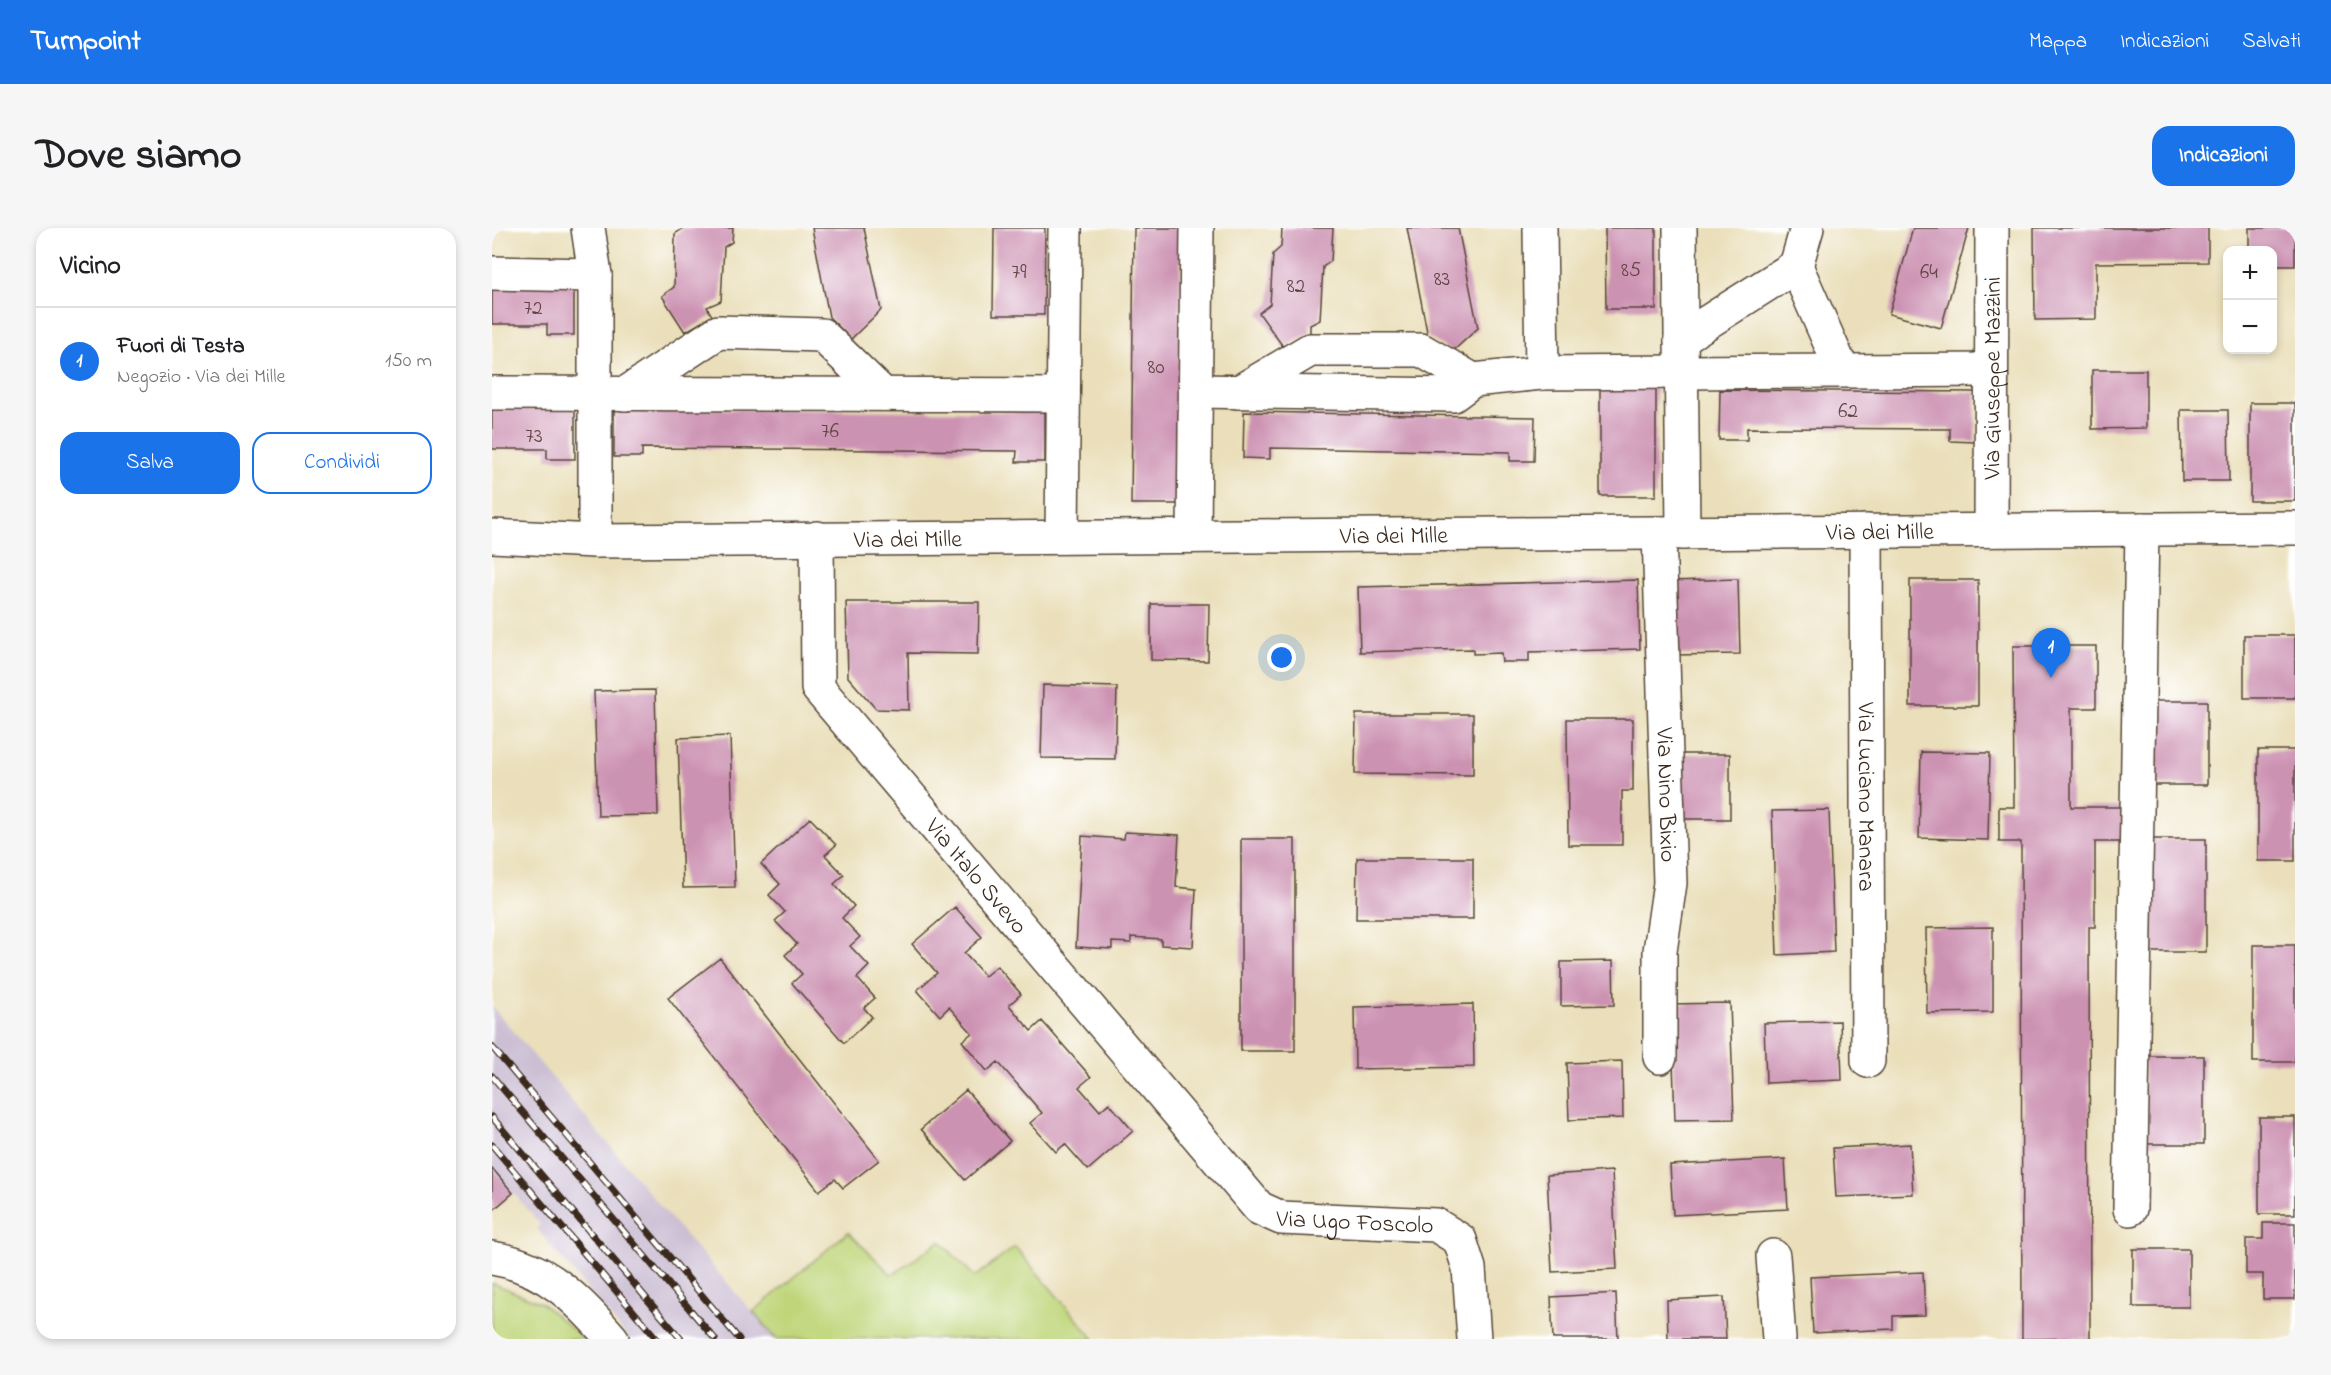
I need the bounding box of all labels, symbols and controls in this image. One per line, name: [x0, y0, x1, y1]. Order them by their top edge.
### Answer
text: Turnpoint: [30, 22, 141, 63]
text: Mappa: [2029, 27, 2087, 57]
text: Indicazioni: [2120, 27, 2209, 57]
text: Salvati: [2242, 27, 2301, 57]
text: Dove siamo: [36, 126, 242, 187]
button: Indicazioni: [2152, 126, 2295, 186]
map controls: [2223, 246, 2277, 354]
button: +: [2223, 246, 2277, 300]
text: Vicino: [60, 248, 121, 286]
house number: 85: [1621, 256, 1641, 286]
house number: 79: [1012, 258, 1027, 288]
house number: 64: [1920, 258, 1938, 288]
house number: 83: [1434, 265, 1450, 295]
house number: 82: [1287, 272, 1305, 302]
street label: Via Giuseppe Mazzini: [1976, 277, 2012, 481]
house number: 72: [523, 294, 543, 324]
button: −: [2223, 300, 2277, 354]
text: Fuori di Testa: [117, 331, 245, 363]
text: 1: [76, 347, 83, 376]
text: 150 m: [385, 347, 432, 376]
house number: 80: [1148, 353, 1164, 383]
text: Negozio · Via dei Mille: [117, 363, 286, 392]
house number: 62: [1838, 397, 1858, 427]
house number: 76: [821, 417, 839, 447]
house number: 73: [525, 422, 543, 452]
button: Salva: [60, 432, 240, 494]
button: Condividi: [252, 432, 432, 494]
street label: Via dei Mille: [1825, 516, 1934, 552]
street label: Via dei Mille: [1339, 519, 1448, 555]
street label: Via dei Mille: [853, 523, 962, 559]
pin: 1: [2032, 628, 2070, 678]
your location: [1267, 643, 1296, 672]
street label: Via Luciano Manara: [1847, 701, 1882, 892]
street label: Via Nino Bixio: [1645, 726, 1684, 863]
street label: Via Italo Svevo: [915, 811, 1035, 943]
street label: Via Ugo Foscolo: [1274, 1203, 1434, 1245]

